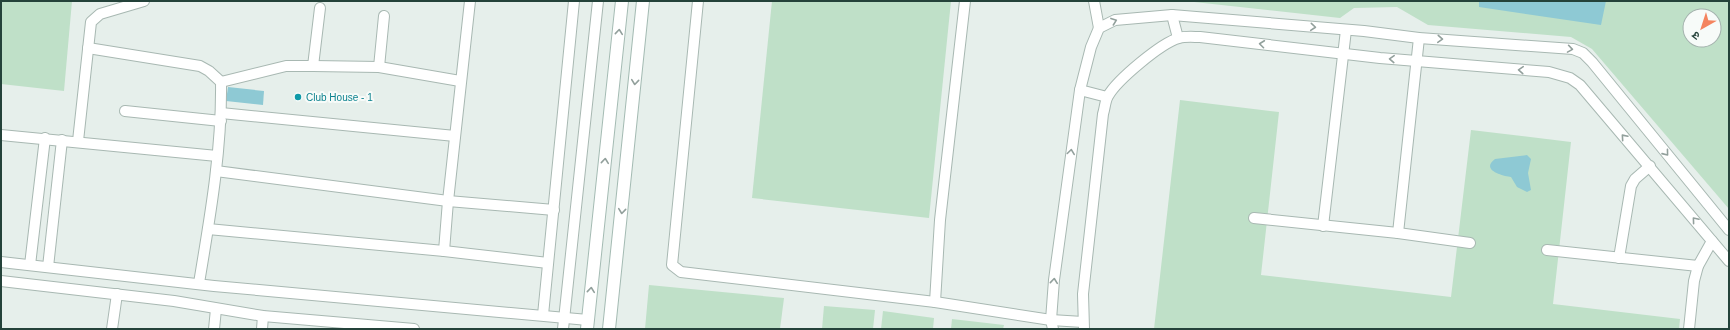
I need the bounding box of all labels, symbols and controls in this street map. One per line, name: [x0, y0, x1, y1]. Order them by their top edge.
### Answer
north arrow: [1682, 8, 1722, 48]
one-way arrow: [1110, 18, 1117, 26]
one-way arrow: [1310, 22, 1316, 31]
one-way arrow: [614, 29, 623, 35]
text: उ: [1689, 29, 1702, 42]
one-way arrow: [1437, 35, 1443, 44]
one-way arrow: [1259, 40, 1266, 49]
one-way arrow: [1567, 44, 1573, 53]
one-way arrow: [1389, 54, 1395, 63]
one-way arrow: [1518, 65, 1524, 74]
one-way arrow: [631, 79, 640, 85]
marker: Club House - 1: [293, 92, 303, 102]
place label: Club House - 1: [306, 92, 373, 103]
one-way arrow: [1622, 134, 1629, 141]
one-way arrow: [1662, 148, 1669, 155]
one-way arrow: [1067, 149, 1076, 155]
one-way arrow: [600, 158, 609, 164]
one-way arrow: [617, 208, 626, 214]
one-way arrow: [1692, 217, 1699, 225]
one-way arrow: [1050, 278, 1059, 284]
one-way arrow: [586, 287, 595, 293]

